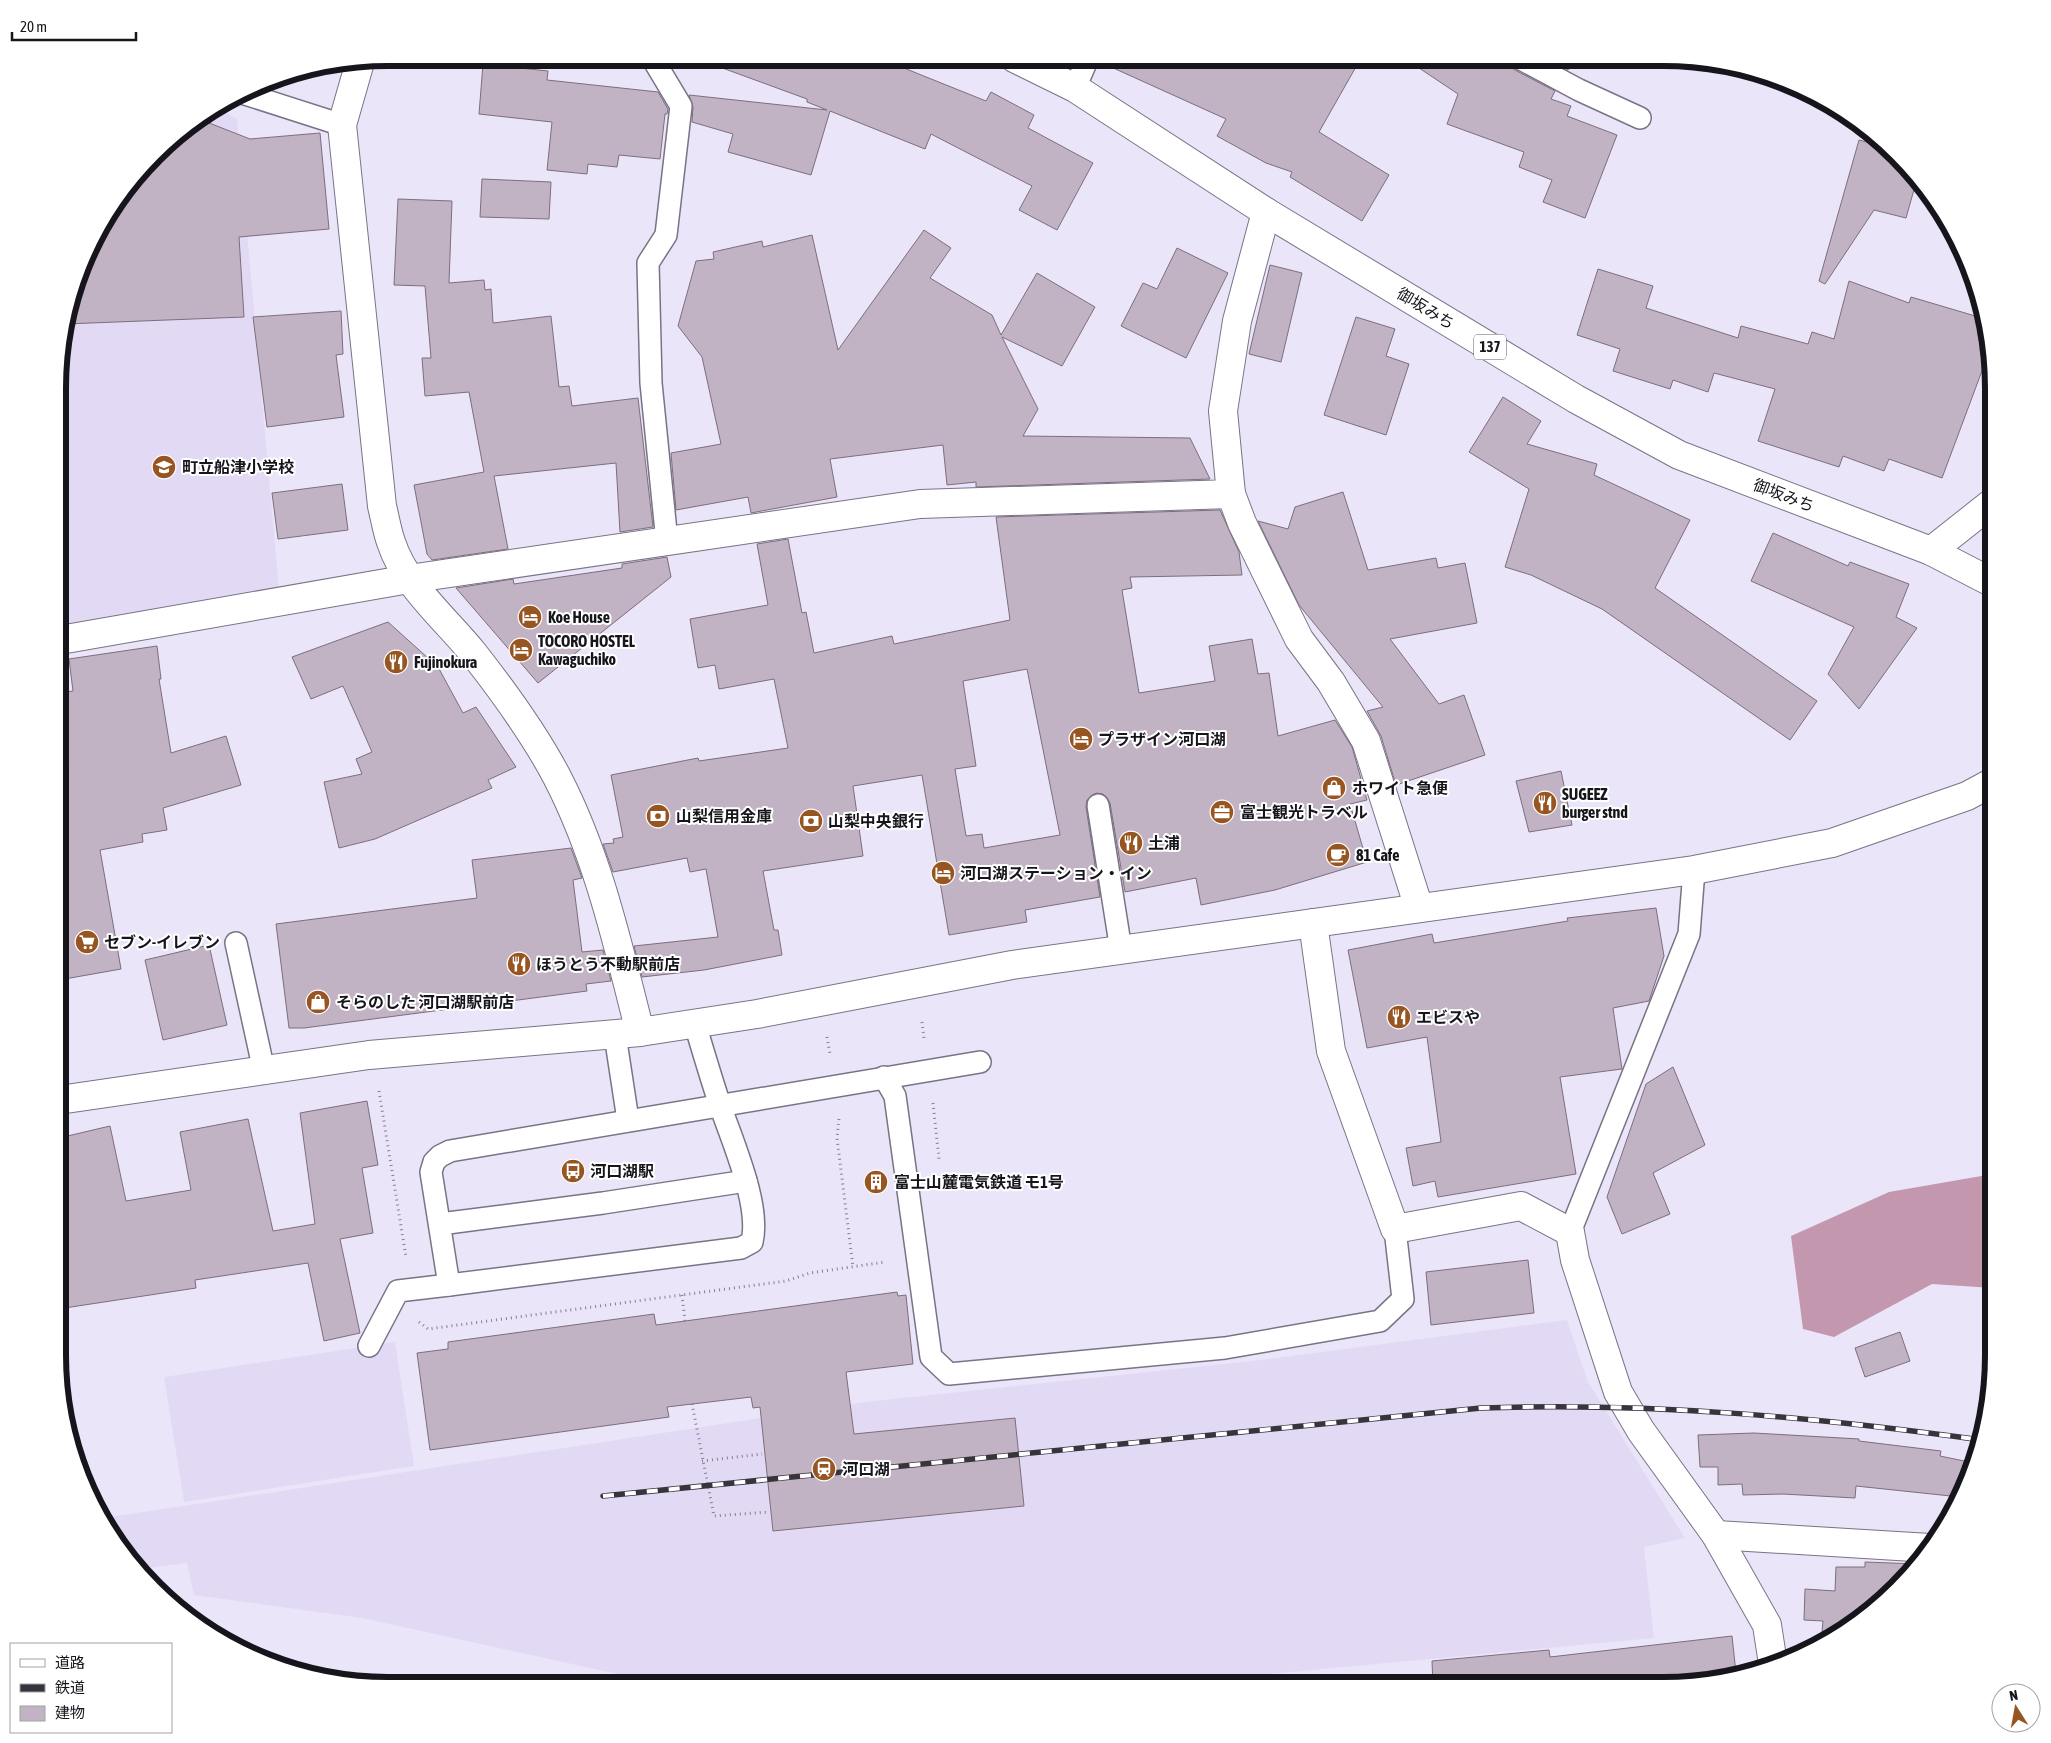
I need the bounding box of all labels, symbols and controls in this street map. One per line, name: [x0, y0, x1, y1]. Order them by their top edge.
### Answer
scale bar: [12, 10, 136, 42]
text: 20 m: [20, 18, 47, 35]
street label: 御坂みち: [1394, 284, 1458, 332]
road number: 137: [1474, 334, 1506, 360]
school or university icon: 町立船津小学校: [151, 454, 177, 480]
place label: 町立船津小学校: [182, 458, 294, 476]
street label: 御坂みち: [1751, 475, 1817, 515]
hotel icon: Koe House: [517, 604, 543, 630]
place label: Koe House: [548, 608, 610, 626]
place label: TOCORO HOSTEL Kawaguchiko: [538, 632, 636, 668]
hotel icon: TOCORO HOSTEL Kawaguchiko: [508, 637, 534, 663]
restaurant icon: Fujinokura: [383, 649, 409, 675]
place label: Fujinokura: [414, 653, 477, 671]
hotel icon: プラザイン河口湖: [1068, 726, 1094, 752]
place label: プラザイン河口湖: [1098, 730, 1226, 748]
shop icon: ホワイト急便: [1321, 775, 1347, 801]
place label: ホワイト急便: [1352, 779, 1448, 797]
place label: SUGEEZ burger stnd: [1562, 785, 1628, 821]
restaurant icon: SUGEEZ burger stnd: [1532, 790, 1558, 816]
office icon: 富士観光トラベル: [1209, 799, 1235, 825]
bank icon: 山梨信用金庫: [645, 803, 671, 829]
place label: 富士観光トラベル: [1240, 803, 1368, 821]
place label: 山梨信用金庫: [676, 807, 772, 825]
bank icon: 山梨中央銀行: [798, 808, 824, 834]
place label: 山梨中央銀行: [828, 812, 924, 830]
restaurant icon: 土浦: [1118, 830, 1144, 856]
place label: 土浦: [1148, 834, 1180, 852]
cafe icon: 81 Cafe: [1325, 842, 1351, 868]
place label: 81 Cafe: [1356, 846, 1400, 864]
hotel icon: 河口湖ステーション・イン: [930, 860, 956, 886]
place label: 河口湖ステーション・イン: [960, 864, 1152, 882]
supermarket icon: セブン-イレブン: [74, 929, 100, 955]
place label: セブン-イレブン: [104, 933, 220, 951]
restaurant icon: ほうとう不動駅前店: [506, 951, 532, 977]
place label: ほうとう不動駅前店: [536, 955, 680, 973]
shop icon: そらのした 河口湖駅前店: [305, 989, 331, 1015]
place label: そらのした 河口湖駅前店: [336, 993, 514, 1011]
restaurant icon: エビスや: [1386, 1004, 1412, 1030]
place label: エビスや: [1416, 1008, 1480, 1026]
bus stop icon: 河口湖駅: [560, 1158, 586, 1184]
place label: 河口湖駅: [590, 1162, 654, 1180]
building icon: 富士山麓電気鉄道 モ1号: [863, 1169, 889, 1195]
place label: 富士山麓電気鉄道 モ1号: [894, 1173, 1064, 1191]
station icon: 河口湖: [811, 1456, 837, 1482]
place label: 河口湖: [842, 1460, 890, 1478]
legend: [10, 1643, 172, 1733]
text: 道路: [55, 1654, 85, 1671]
text: 鉄道: [55, 1679, 85, 1696]
north arrow: [1991, 1683, 2041, 1733]
text: N: [2008, 1687, 2019, 1704]
text: 建物: [55, 1704, 85, 1721]

